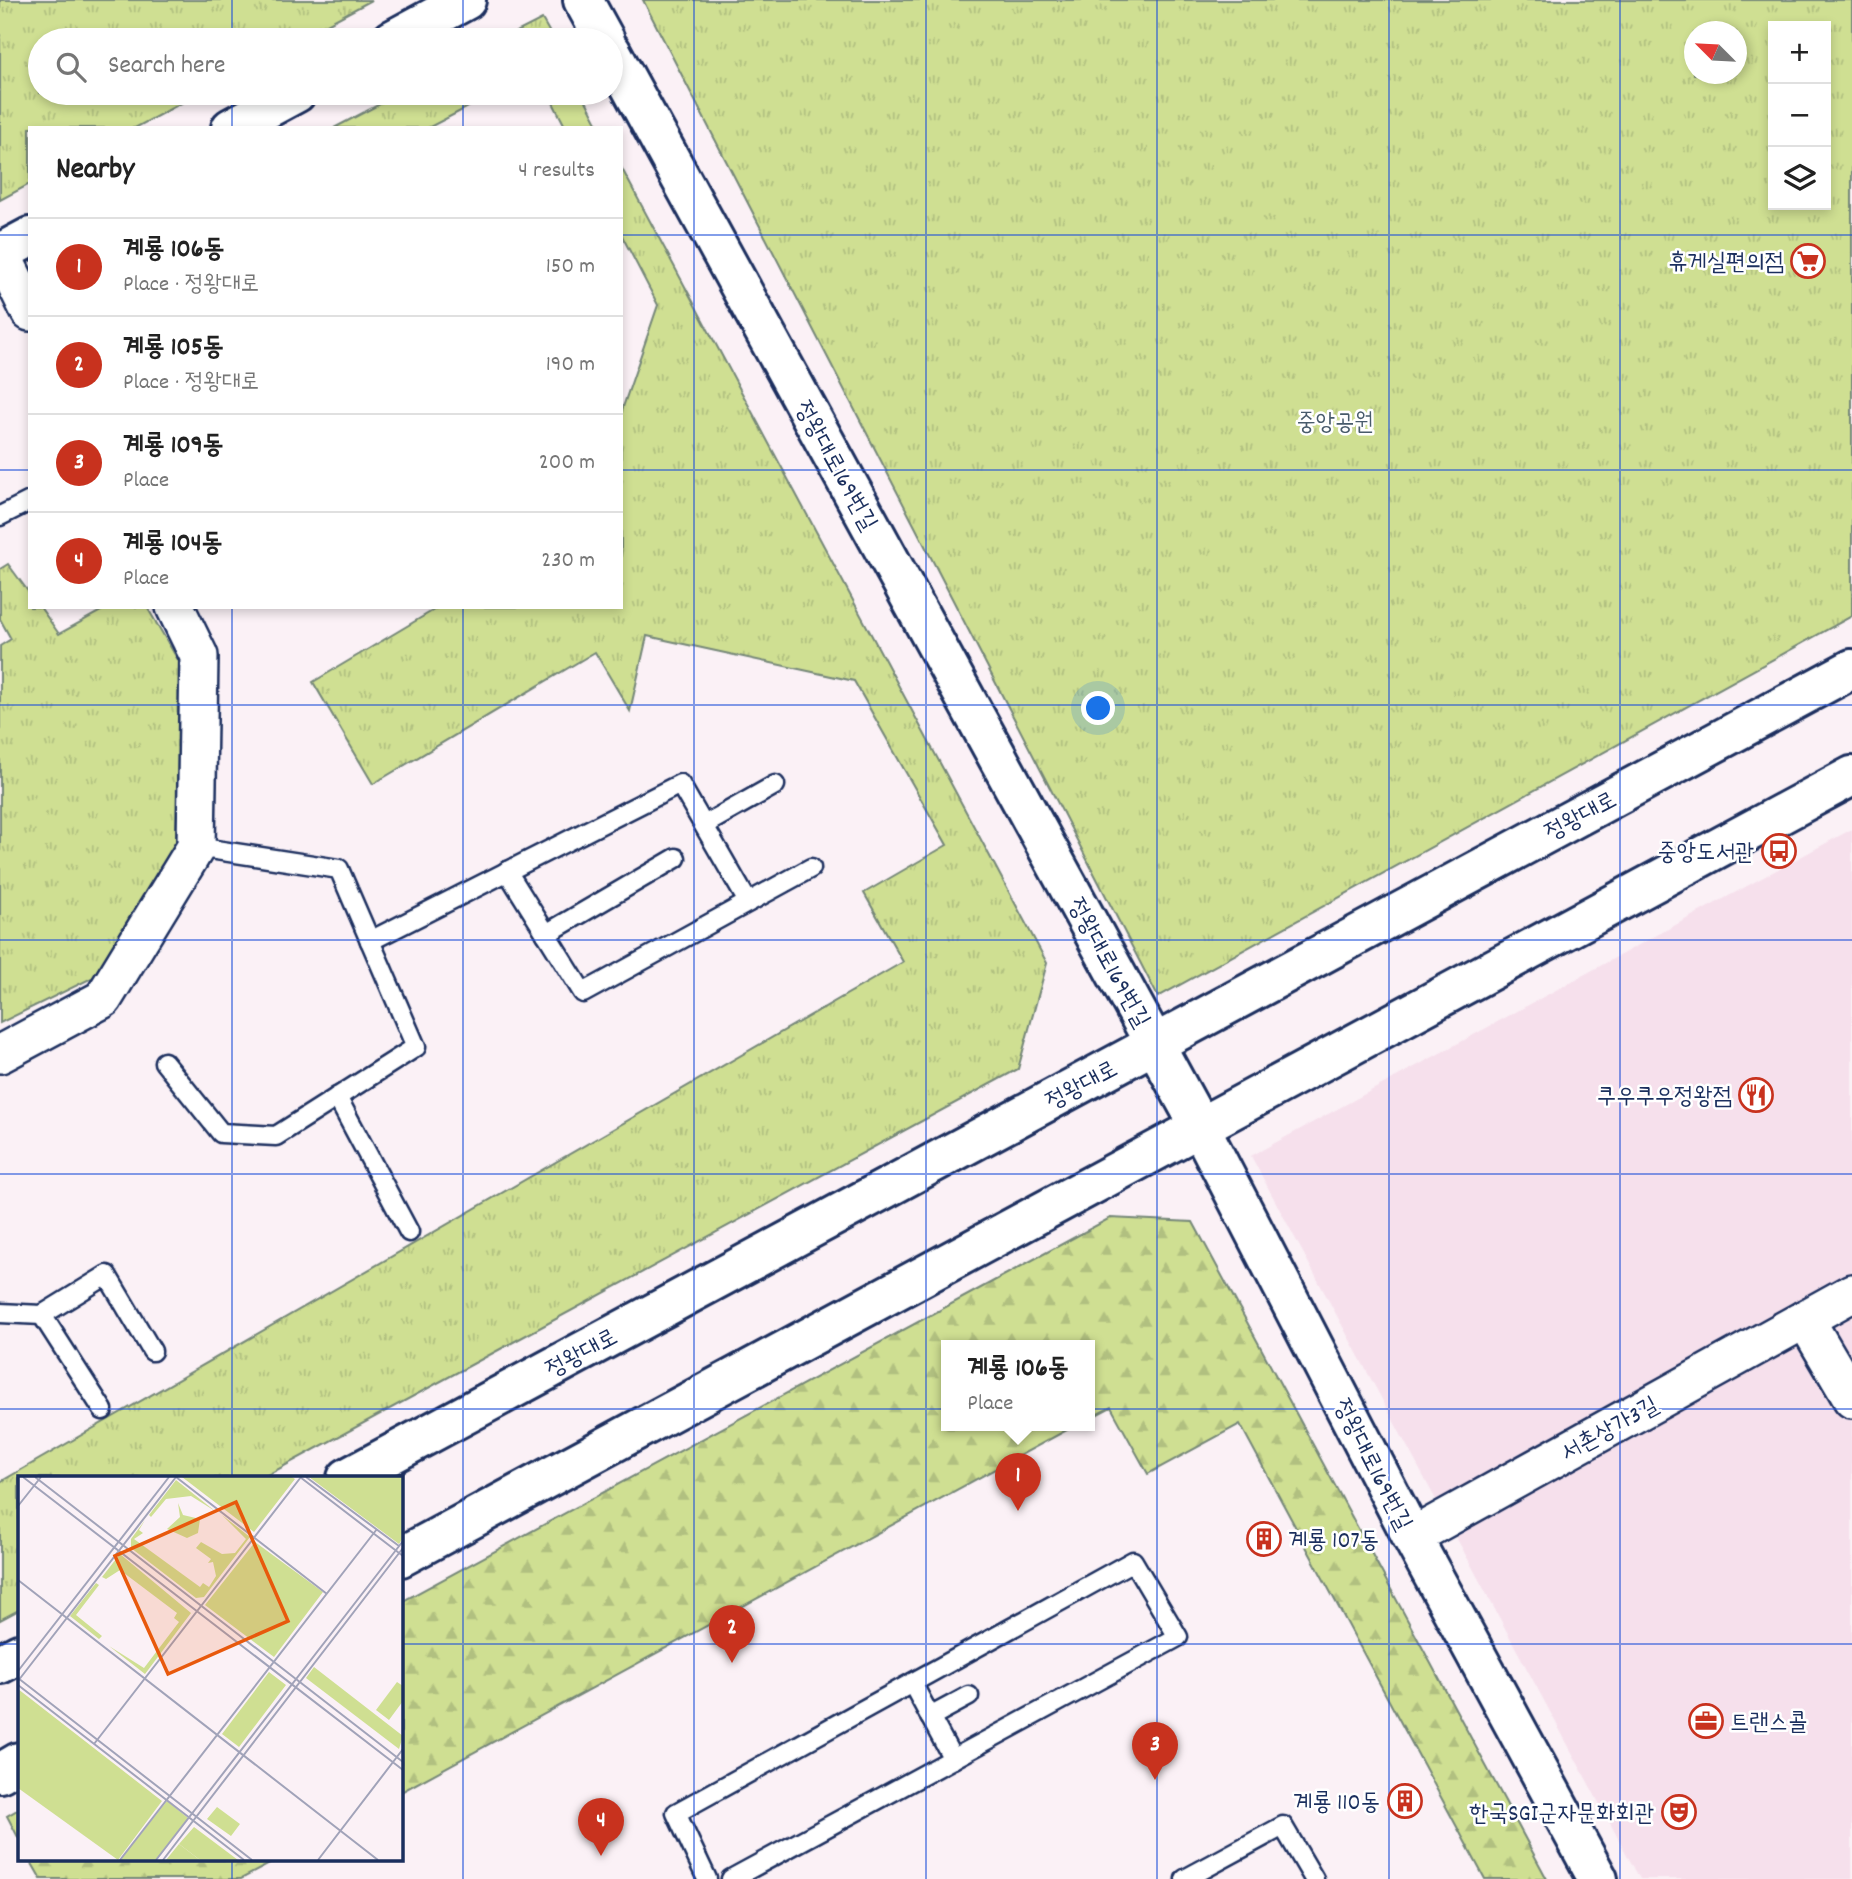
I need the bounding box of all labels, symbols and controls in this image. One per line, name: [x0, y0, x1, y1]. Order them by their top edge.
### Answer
north arrow: [1684, 21, 1747, 84]
map controls: [1768, 21, 1831, 210]
button: +: [1768, 21, 1831, 84]
search box: [28, 28, 623, 105]
icon: search: [52, 48, 90, 86]
text: Search here: [108, 48, 226, 85]
button: −: [1768, 84, 1831, 147]
button: layers: [1768, 147, 1831, 210]
text: Nearby: [56, 150, 134, 193]
text: 4 results: [518, 155, 595, 188]
text: 계룡 106동: [123, 232, 224, 269]
supermarket icon: 휴게실편의점: [1789, 242, 1827, 280]
place label: 휴게실편의점: [1668, 247, 1784, 281]
text: 1: [76, 251, 82, 284]
text: 150 m: [546, 251, 595, 284]
text: Place · 정왕대로: [123, 269, 259, 302]
text: 계룡 105동: [123, 330, 224, 367]
text: 2: [74, 349, 84, 382]
text: 190 m: [546, 349, 595, 382]
text: Place · 정왕대로: [123, 367, 259, 400]
street label: 정왕대로169번길: [785, 395, 884, 538]
park label: 중앙공원: [1296, 407, 1374, 441]
text: 계룡 109동: [123, 428, 224, 465]
text: 3: [74, 447, 84, 480]
text: 200 m: [539, 447, 595, 480]
text: Place: [123, 465, 169, 498]
text: 계룡 104동: [123, 526, 222, 563]
text: 4: [74, 545, 84, 578]
text: 230 m: [541, 545, 595, 578]
text: Place: [123, 563, 169, 596]
your location: [1081, 691, 1115, 725]
street label: 정왕대로: [1539, 785, 1623, 851]
bus stop icon: 중앙도서관: [1760, 832, 1798, 870]
place label: 중앙도서관: [1657, 837, 1754, 871]
street label: 정왕대로169번길: [1058, 892, 1157, 1035]
street label: 정왕대로: [1040, 1054, 1124, 1120]
restaurant icon: 쿠우쿠우정왕점: [1737, 1076, 1775, 1114]
place label: 쿠우쿠우정왕점: [1597, 1081, 1732, 1115]
street label: 정왕대로: [540, 1322, 624, 1388]
popup: [941, 1340, 1095, 1431]
text: 계룡 106동: [967, 1351, 1069, 1388]
text: Place: [967, 1388, 1013, 1421]
street label: 서촌상가3길: [1555, 1390, 1666, 1471]
street label: 정왕대로169번길: [1324, 1394, 1419, 1537]
pin: 1: [995, 1453, 1041, 1511]
inset map: [18, 1476, 402, 1862]
building icon: 계룡 107동: [1245, 1520, 1283, 1558]
place label: 계룡 107동: [1288, 1525, 1379, 1559]
pin: 2: [709, 1605, 755, 1663]
office icon: 트랜스콜: [1687, 1702, 1725, 1740]
place label: 트랜스콜: [1730, 1707, 1807, 1741]
pin: 3: [1132, 1722, 1178, 1780]
building icon: 계룡 110동: [1386, 1782, 1424, 1820]
place label: 계룡 110동: [1293, 1787, 1380, 1821]
theatre icon: 한국SGI군자문화회관: [1660, 1793, 1698, 1831]
pin: 4: [578, 1798, 624, 1856]
place label: 한국SGI군자문화회관: [1469, 1798, 1654, 1832]

